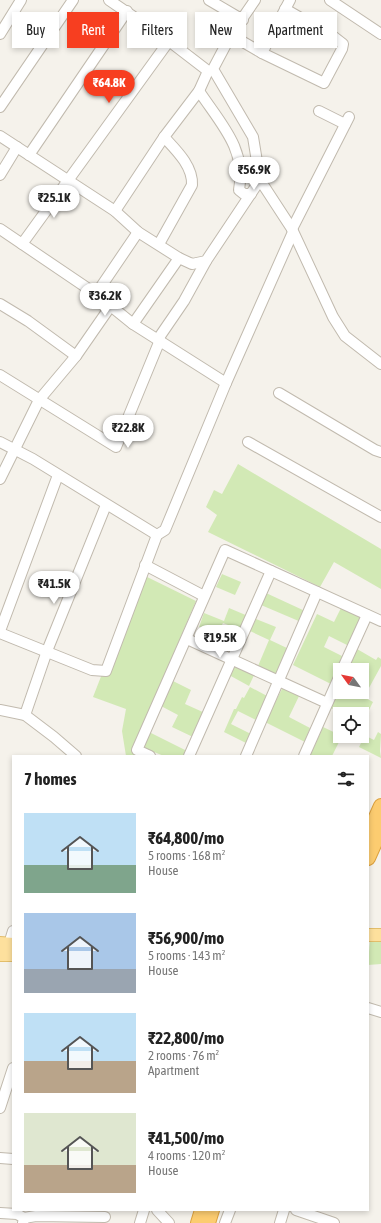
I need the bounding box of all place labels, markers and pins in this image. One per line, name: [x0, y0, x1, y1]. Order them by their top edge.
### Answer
pin: ₹64.8K: [76, 70, 142, 104]
pin: ₹56.9K: [221, 157, 287, 191]
pin: ₹25.1K: [21, 185, 87, 219]
pin: ₹36.2K: [72, 283, 138, 317]
pin: ₹22.8K: [95, 415, 161, 449]
pin: ₹41.5K: [21, 571, 87, 605]
pin: ₹19.5K: [187, 625, 253, 659]

